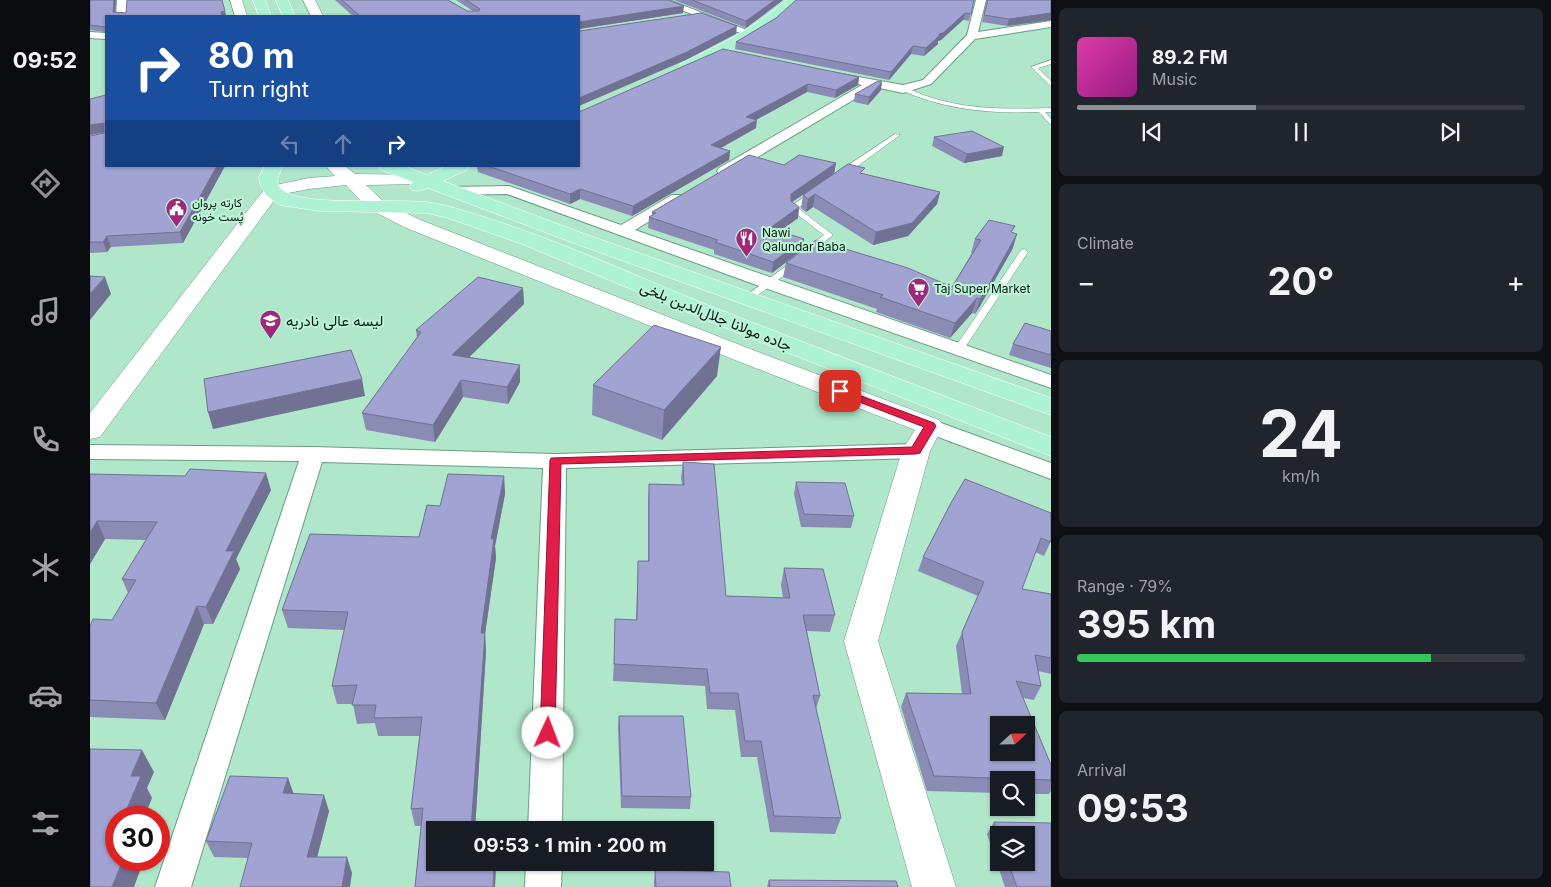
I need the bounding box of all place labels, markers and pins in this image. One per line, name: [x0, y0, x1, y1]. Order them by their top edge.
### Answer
place label: کارته پروان پُست خونه: [192, 195, 244, 225]
public building icon: کارته پروان پُست خونه: [164, 197, 188, 228]
place label: Nawi Qalundar Baba: [762, 225, 846, 254]
restaurant icon: Nawi Qalundar Baba: [734, 227, 758, 258]
supermarket icon: Taj Super Market: [906, 276, 930, 307]
place label: Taj Super Market: [934, 281, 1031, 296]
school or university icon: لیسه عالی نادریه: [258, 308, 282, 339]
place label: لیسه عالی نادریه: [286, 311, 383, 331]
pin: [819, 370, 861, 412]

